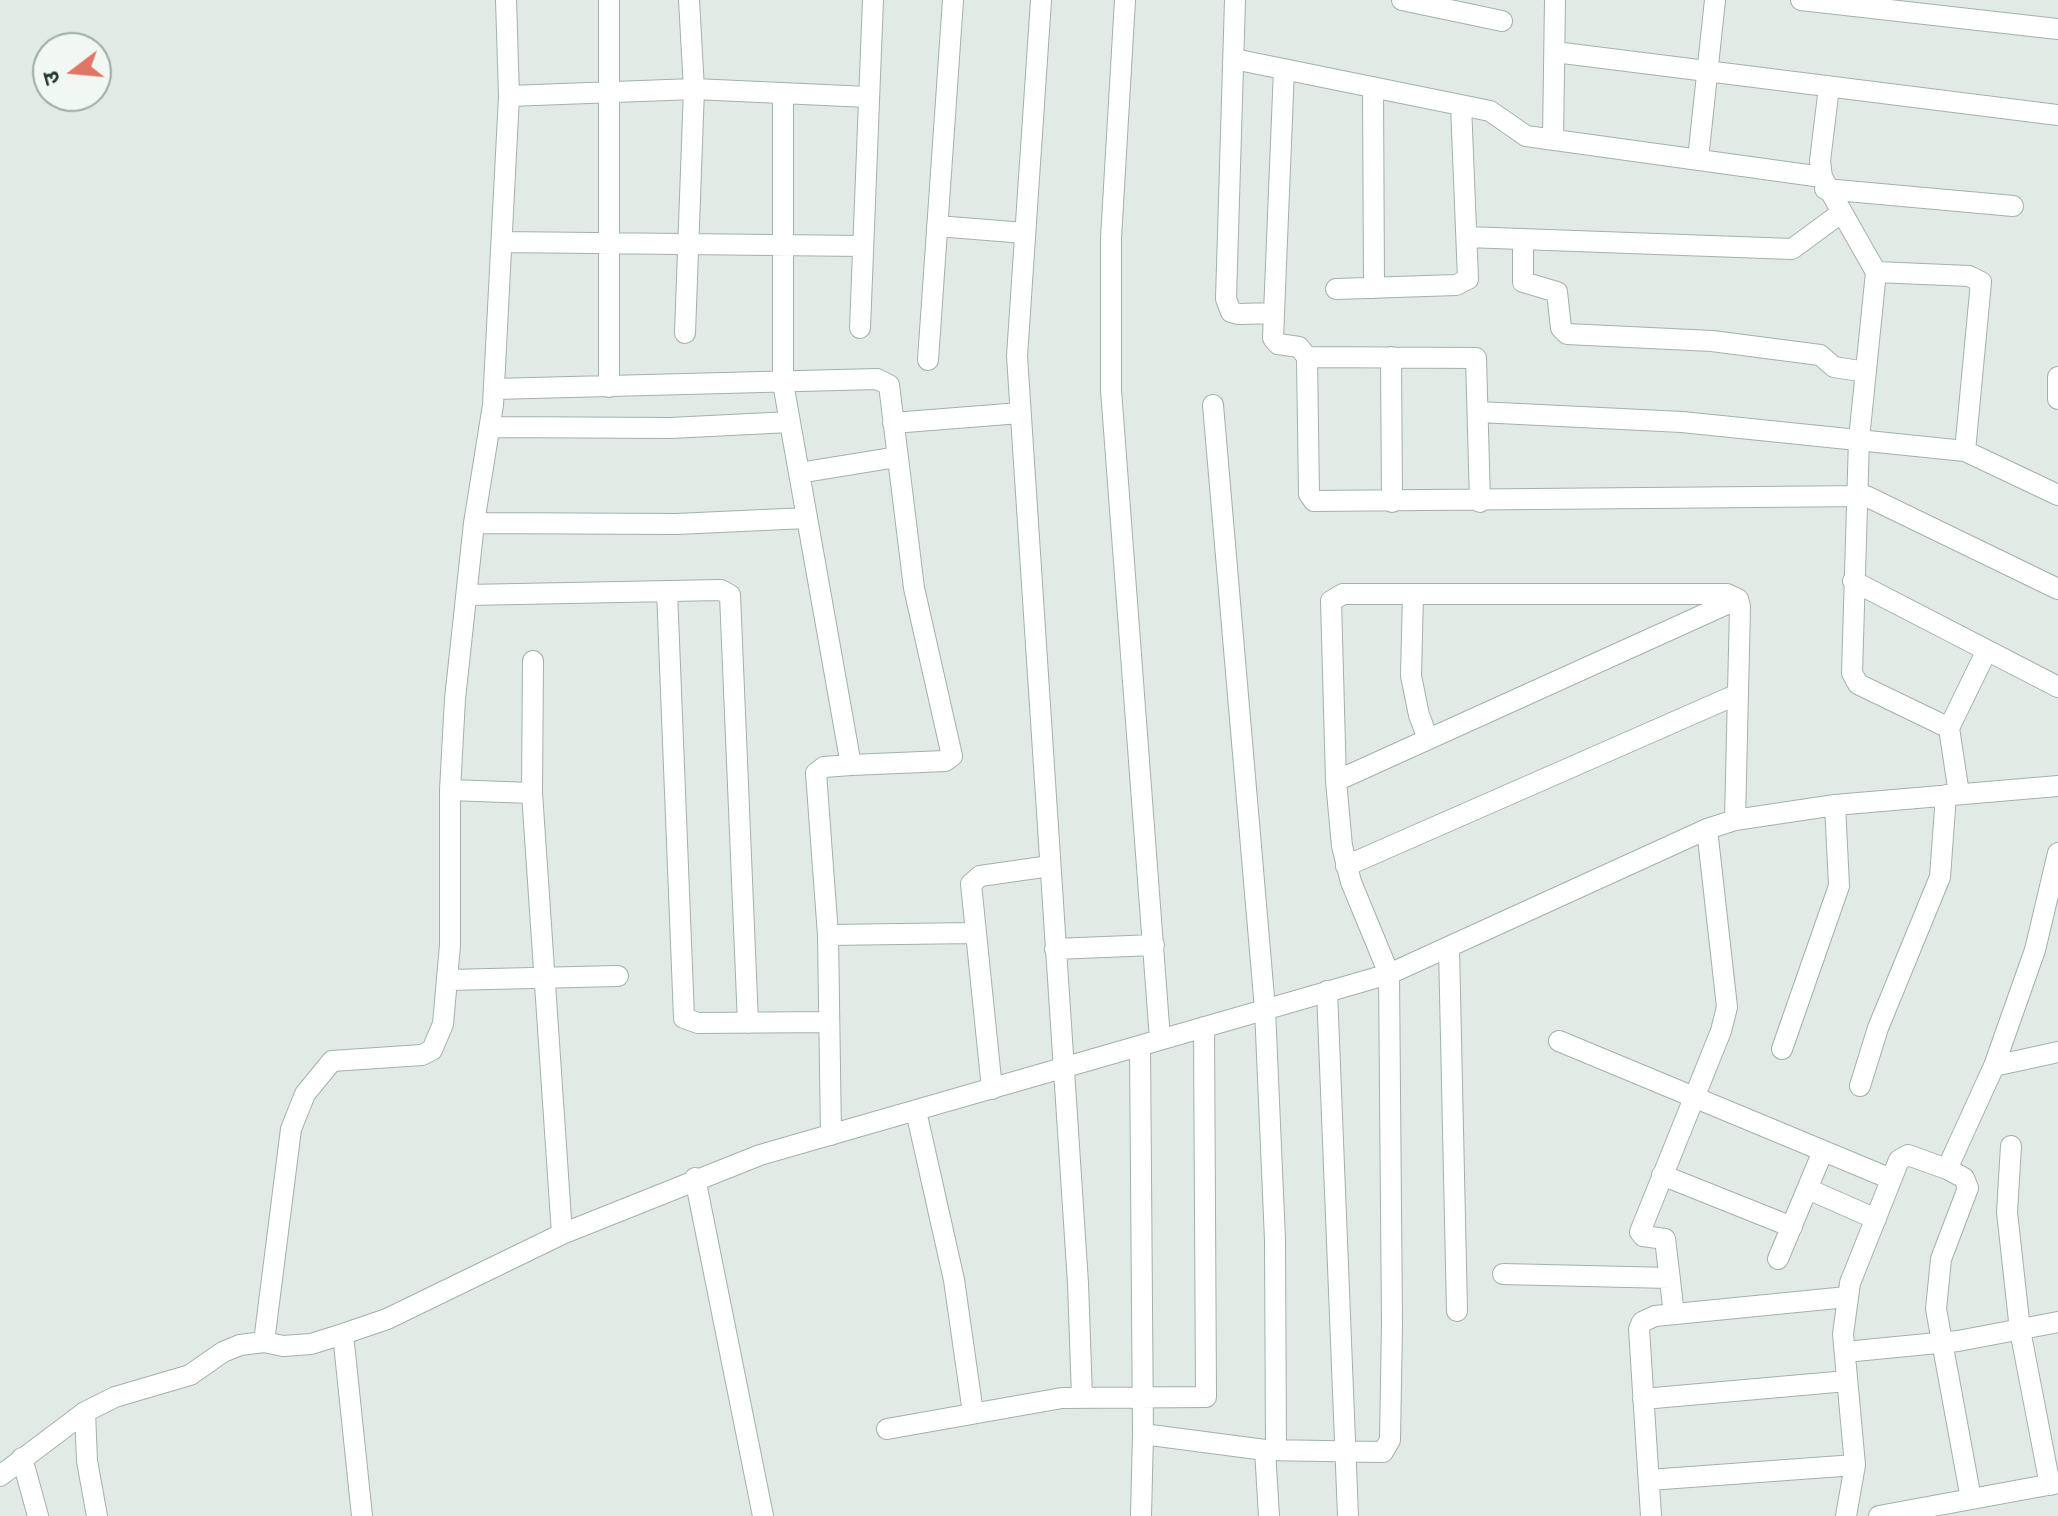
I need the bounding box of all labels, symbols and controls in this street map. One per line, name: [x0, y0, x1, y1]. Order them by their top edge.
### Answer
north arrow: [32, 32, 112, 112]
text: उ: [36, 68, 65, 88]

